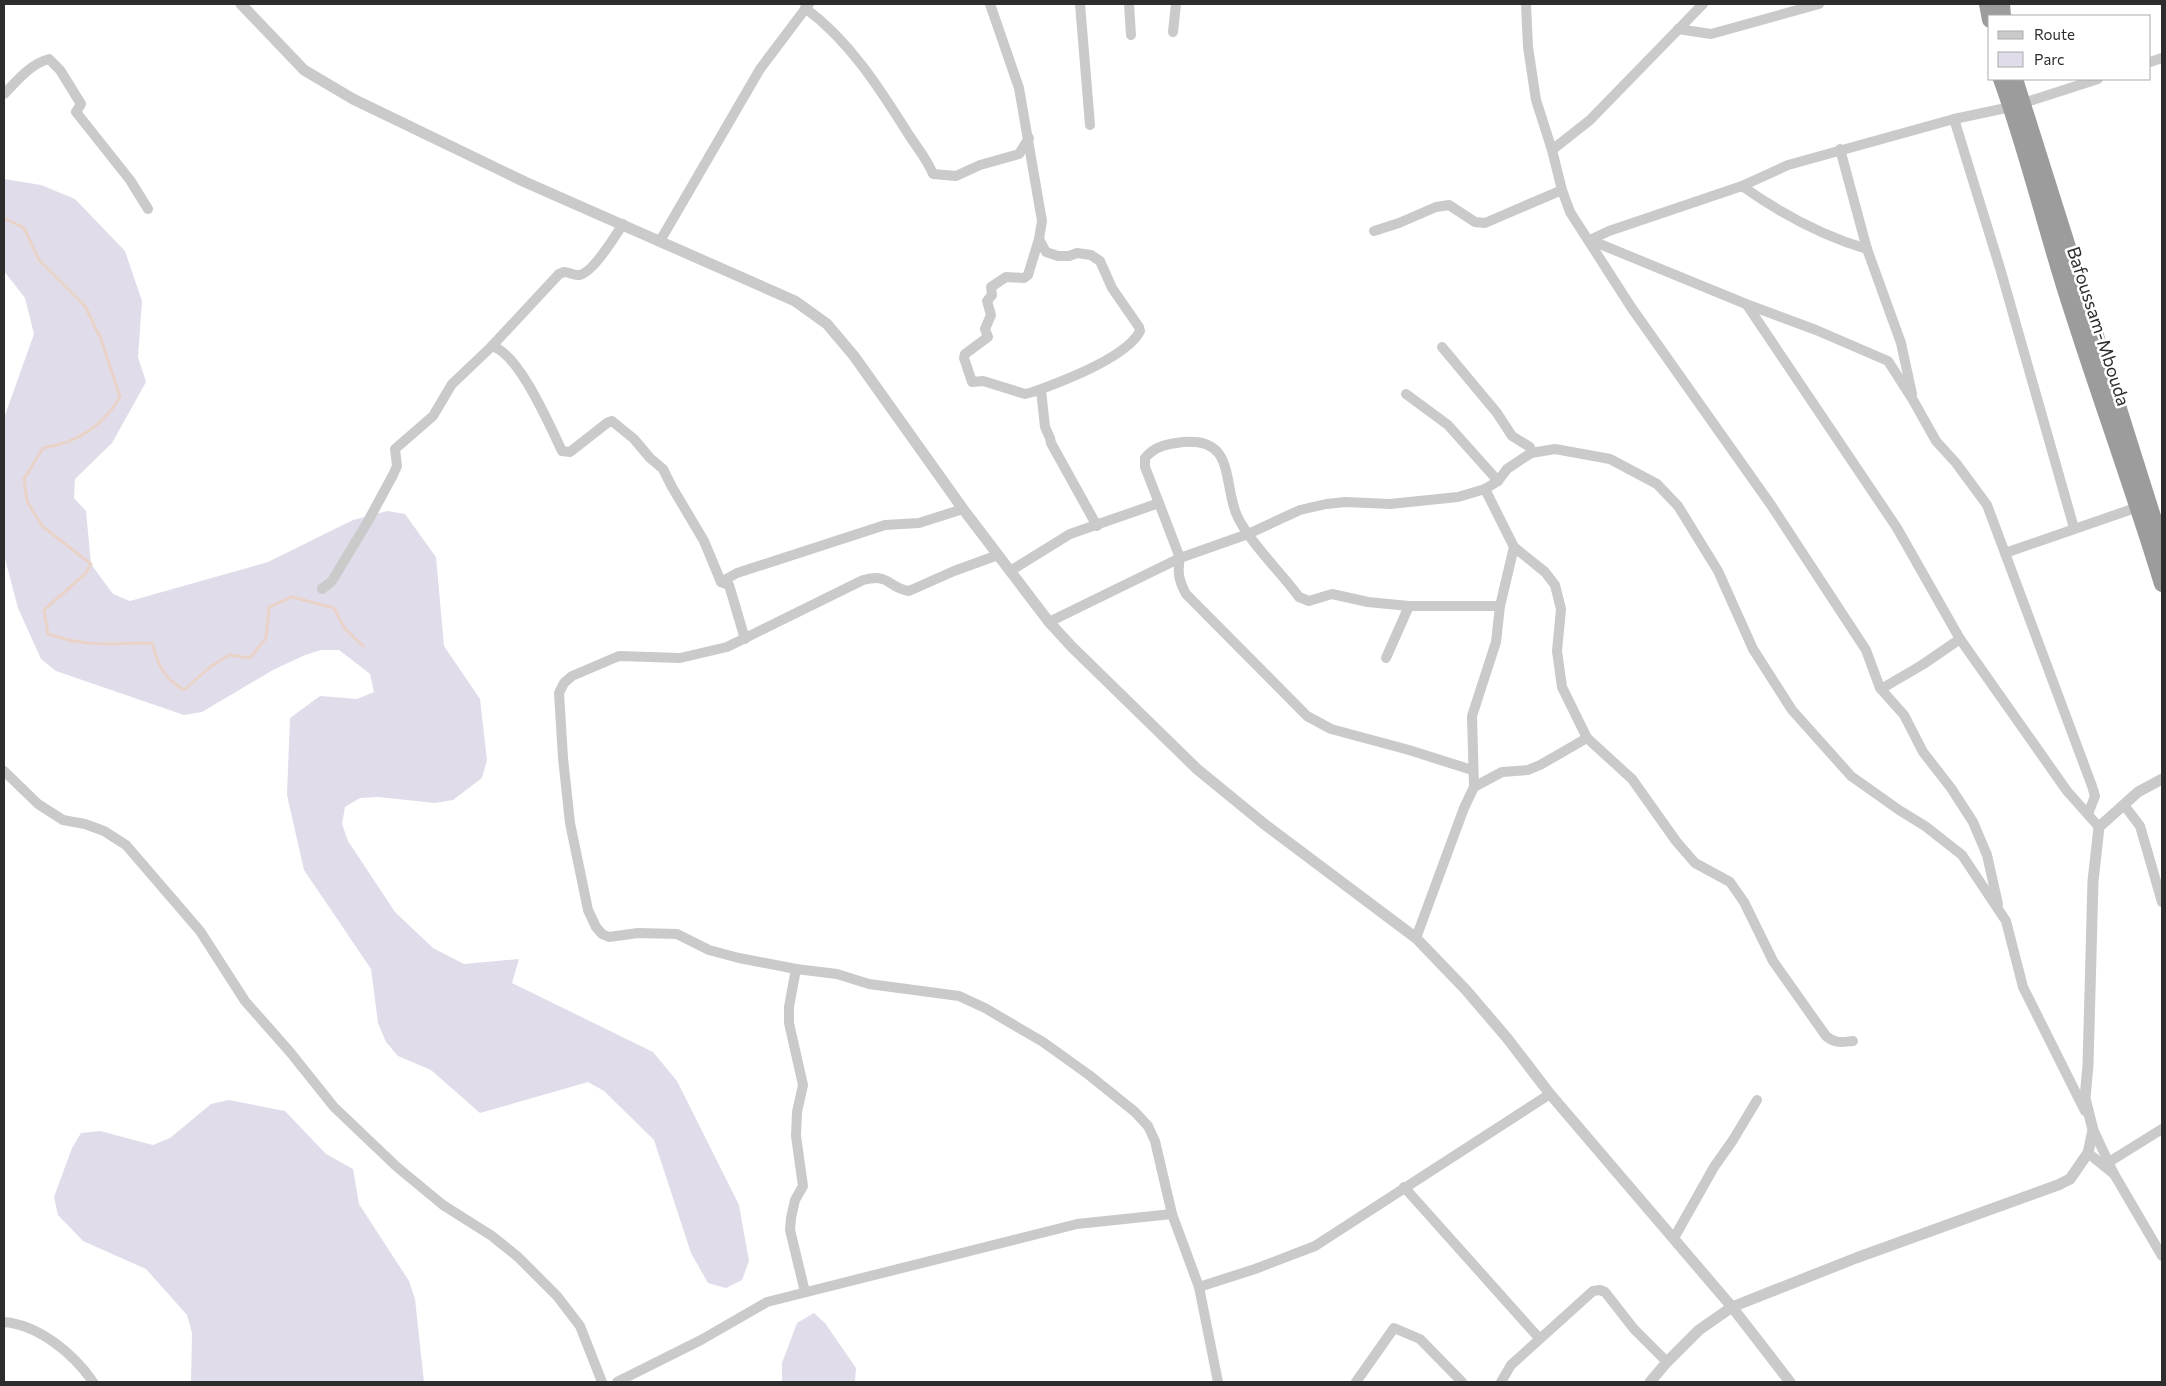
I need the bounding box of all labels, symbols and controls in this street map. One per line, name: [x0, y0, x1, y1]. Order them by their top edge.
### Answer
legend: [1988, 15, 2151, 80]
text: Route: [2034, 25, 2075, 43]
text: Parc: [2034, 50, 2064, 68]
street label: Bafoussam-Mbouda: [2063, 244, 2135, 408]

